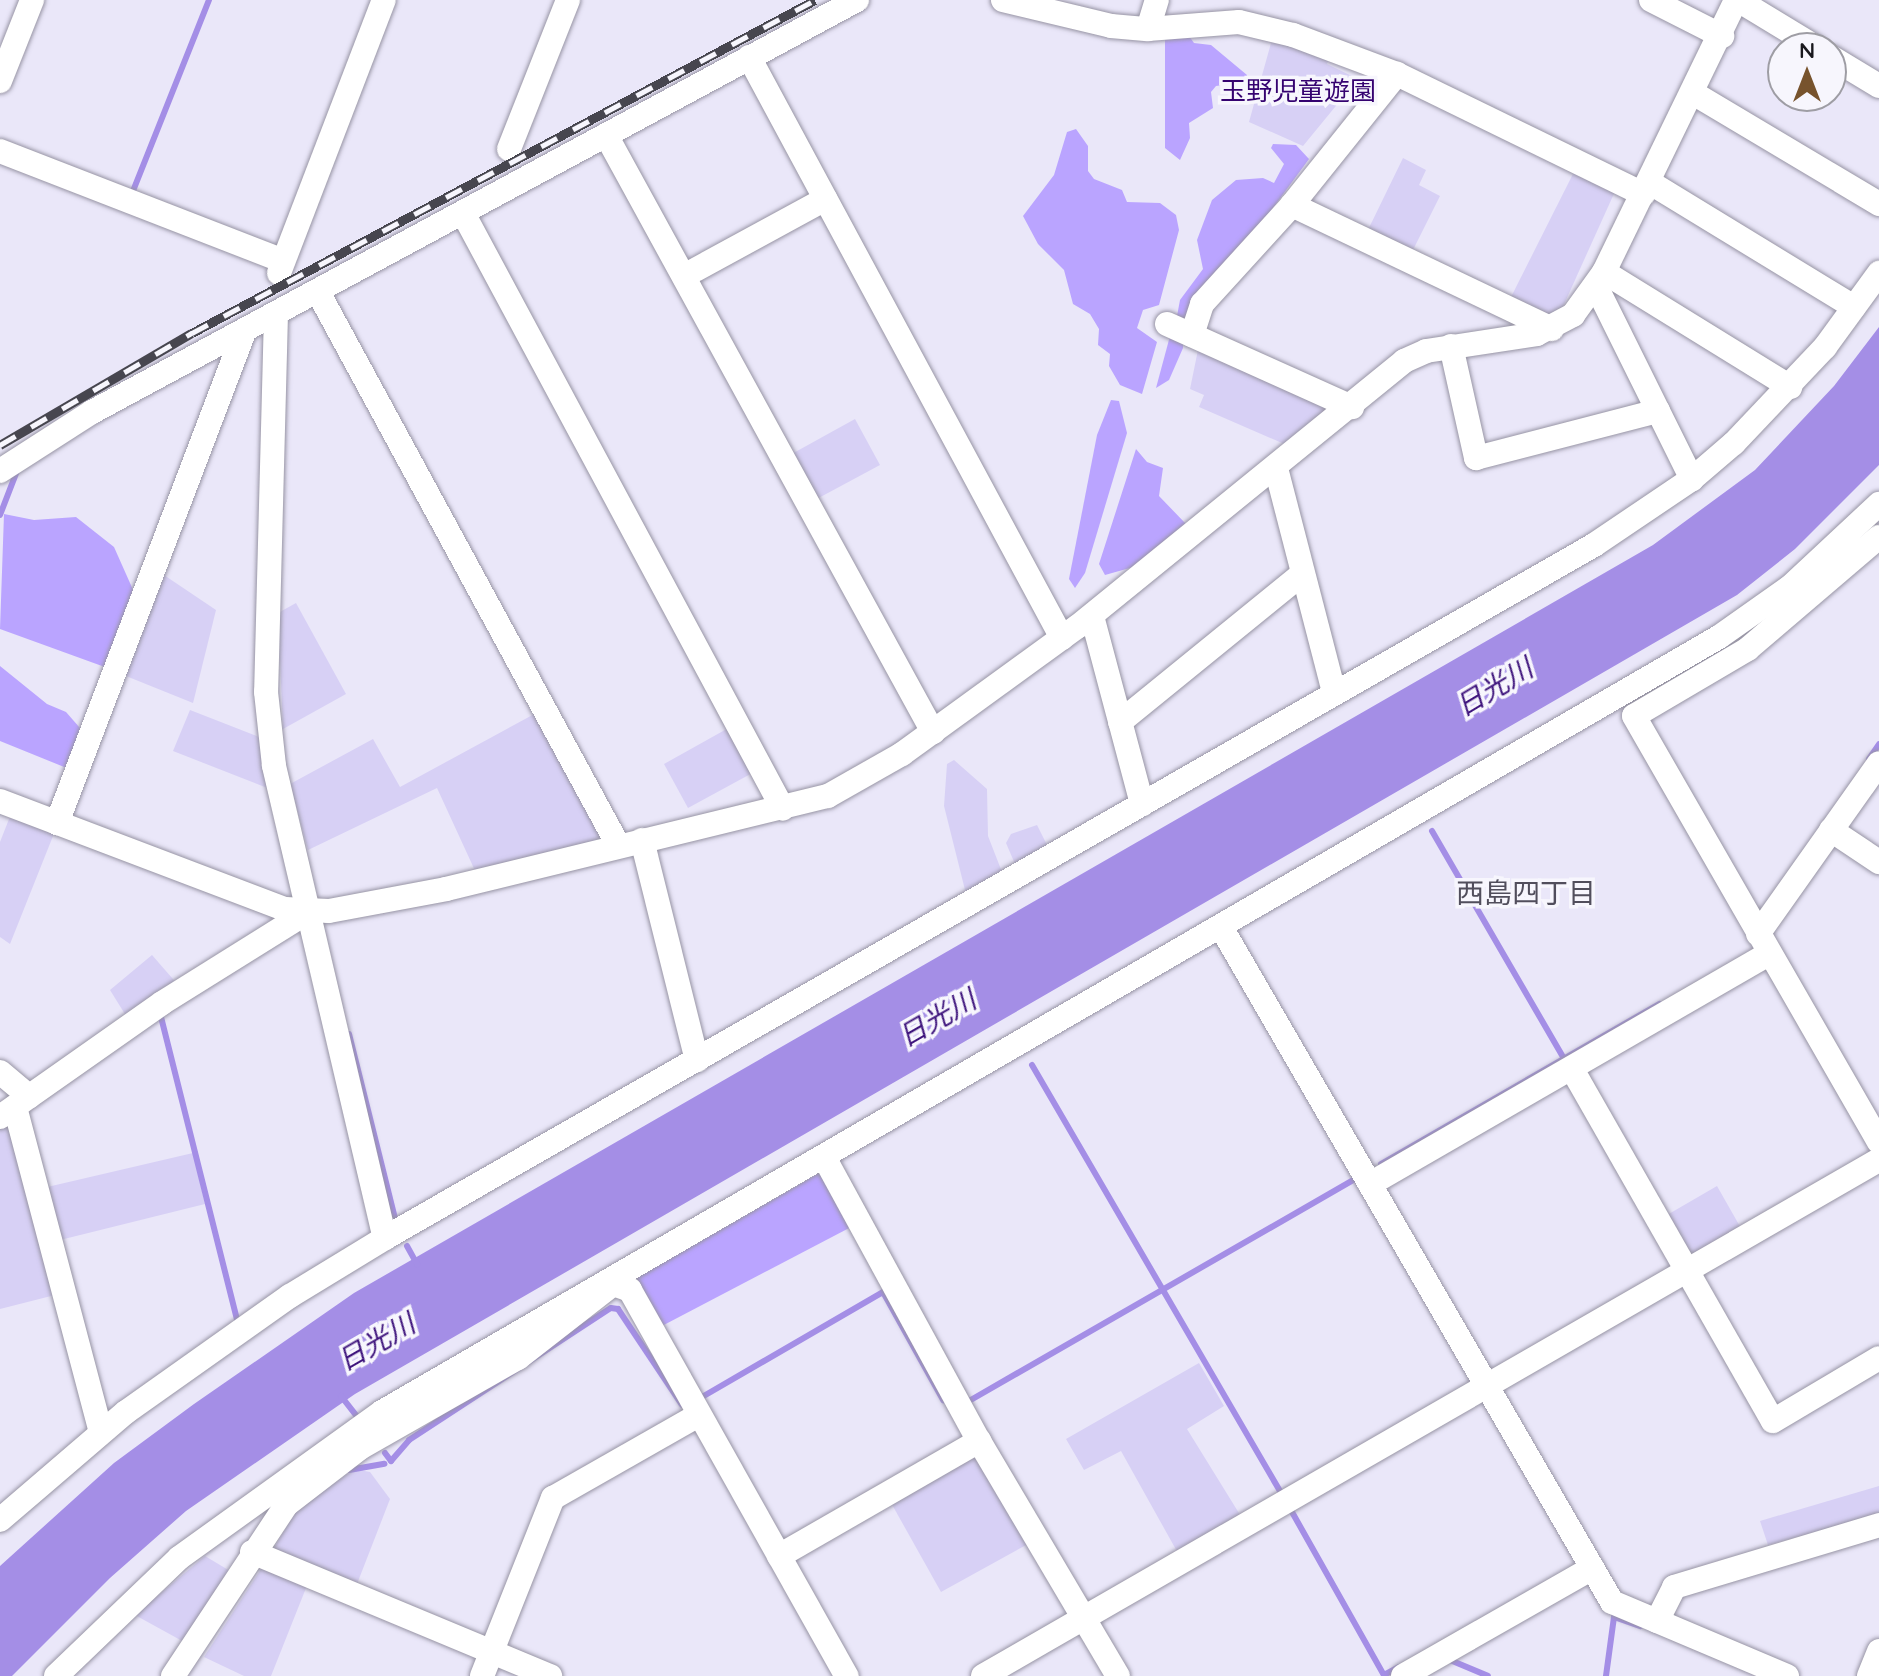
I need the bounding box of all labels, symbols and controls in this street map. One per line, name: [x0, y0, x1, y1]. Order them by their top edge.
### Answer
north arrow: [1767, 32, 1847, 112]
text: N: [1799, 36, 1815, 64]
park label: 玉野児童遊園: [1220, 75, 1376, 107]
water label: 日光川: [1449, 651, 1539, 723]
district label: 西島四丁目: [1456, 876, 1596, 910]
water label: 日光川: [892, 982, 982, 1054]
water label: 日光川: [331, 1306, 421, 1378]

